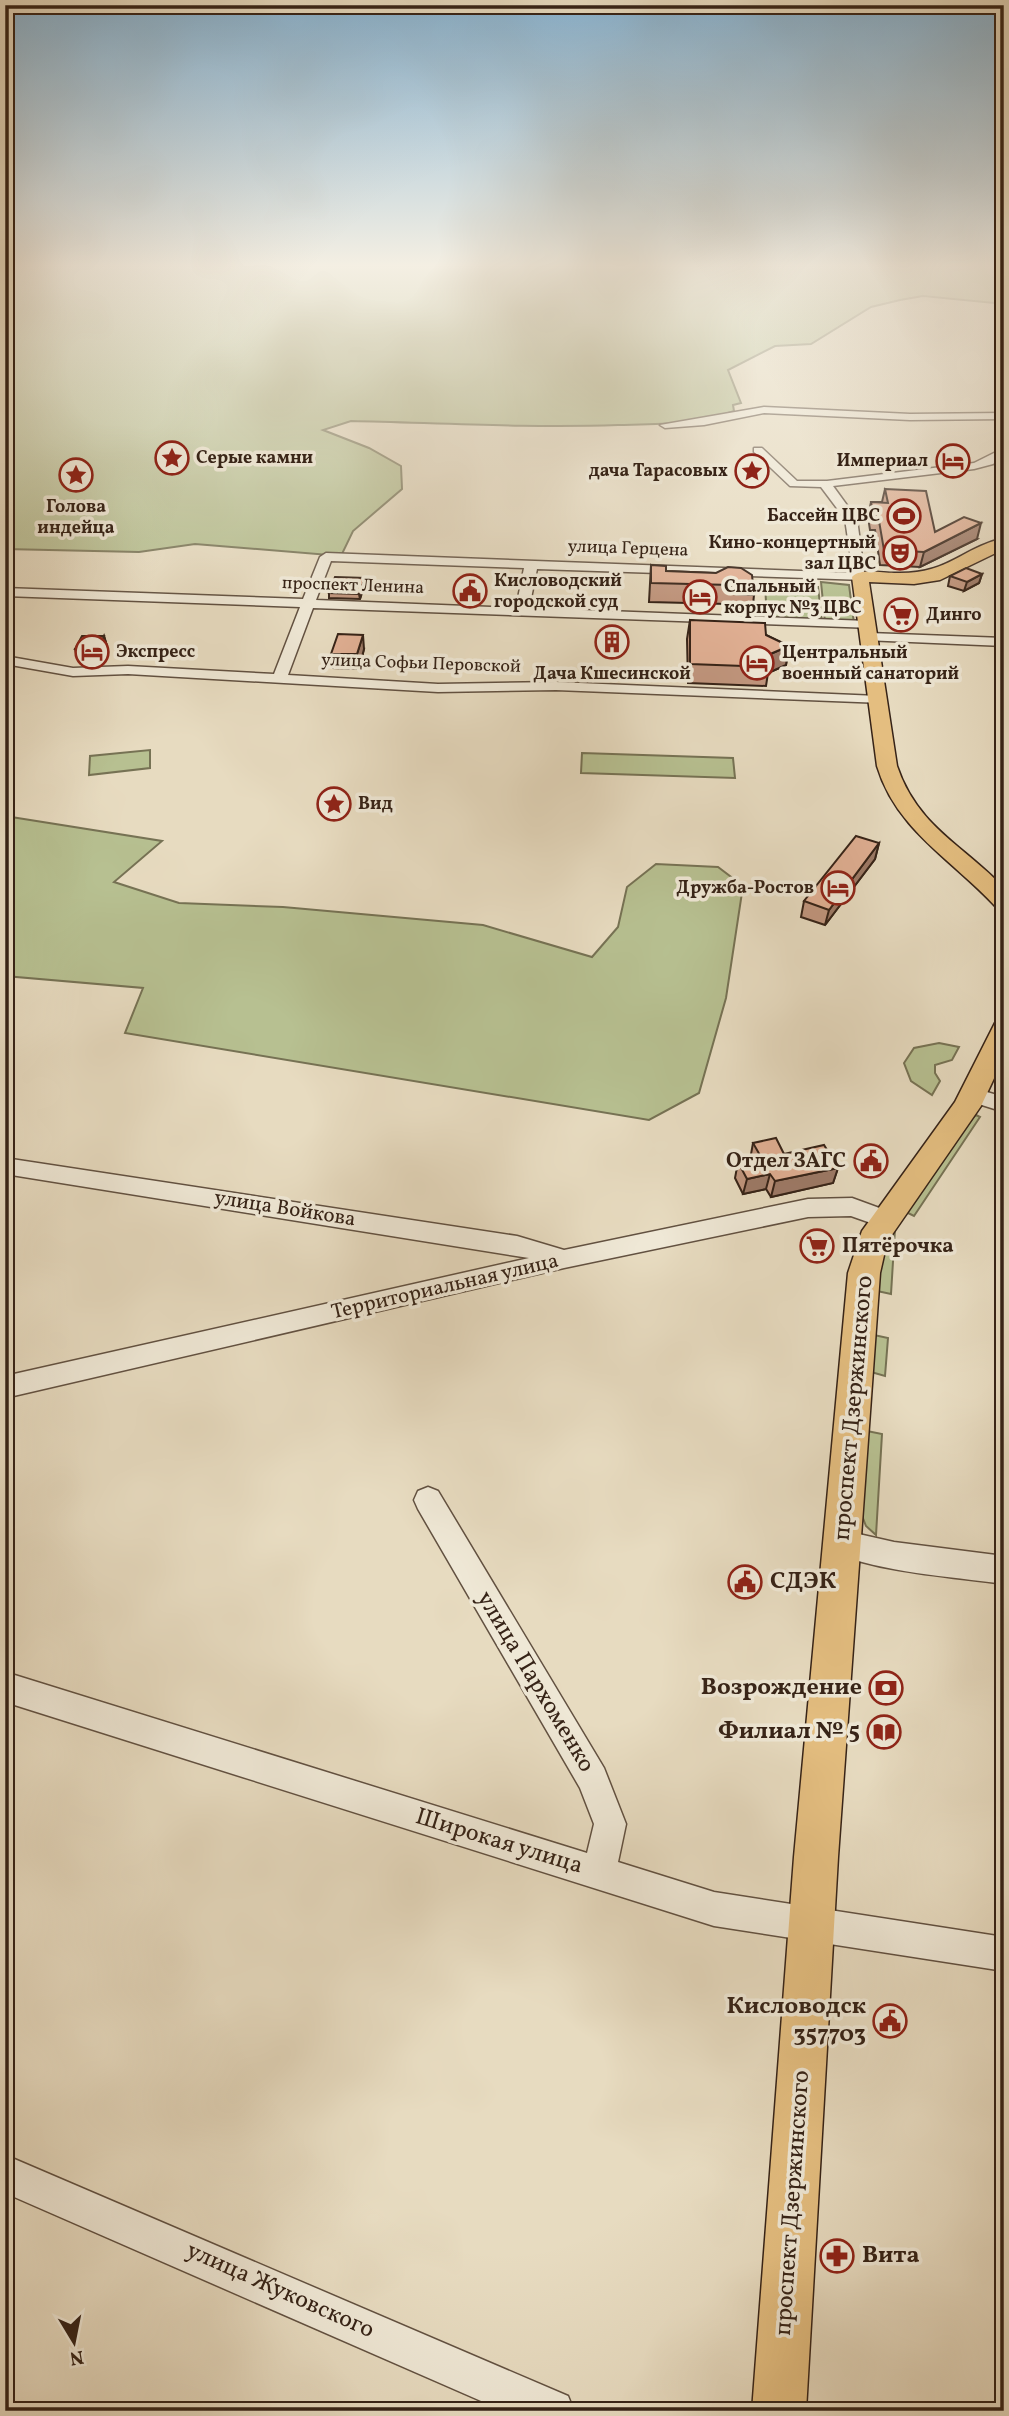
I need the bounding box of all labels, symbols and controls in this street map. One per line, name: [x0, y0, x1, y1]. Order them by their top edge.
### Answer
place icon: Серые камни: [153, 439, 191, 477]
hotel icon: Империал: [934, 442, 972, 480]
place label: Серые камни: [196, 446, 313, 471]
place label: Империал: [837, 449, 928, 474]
place icon: дача Тарасовых: [733, 452, 771, 490]
place icon: Голова индейца: [57, 456, 95, 494]
place label: дача Тарасовых: [589, 459, 728, 484]
place label: Голова индейца: [37, 495, 115, 541]
sports icon: Бассейн ЦВС: [885, 497, 923, 535]
place label: Бассейн ЦВС: [767, 504, 880, 529]
place label: Кино-концертный зал ЦВС: [709, 531, 876, 577]
street label: улица Герцена: [567, 534, 689, 564]
theatre icon: Кино-концертный зал ЦВС: [881, 534, 919, 572]
place label: Кисловодский городской суд: [494, 569, 622, 615]
street label: проспект Ленина: [282, 571, 425, 601]
public building icon: Кисловодский городской суд: [451, 572, 489, 610]
place label: Спальный корпус №3 ЦВС: [724, 575, 862, 621]
hotel icon: Спальный корпус №3 ЦВС: [681, 578, 719, 616]
supermarket icon: Динго: [882, 596, 920, 634]
place label: Динго: [926, 603, 982, 628]
building icon: Дача Кшесинской: [593, 623, 631, 661]
hotel icon: Экспресс: [73, 633, 111, 671]
place label: Экспресс: [116, 640, 195, 665]
place label: Центральный военный санаторий: [782, 641, 959, 687]
hotel icon: Центральный военный санаторий: [738, 644, 776, 682]
street label: улица Софьи Перовской: [321, 648, 521, 680]
place label: Дача Кшесинской: [533, 662, 691, 687]
place icon: Вид: [315, 785, 353, 823]
place label: Вид: [358, 792, 393, 817]
hotel icon: Дружба-Ростов: [819, 869, 857, 907]
place label: Дружба-Ростов: [676, 876, 814, 901]
public building icon: Отдел ЗАГС: [852, 1142, 890, 1180]
place label: Отдел ЗАГС: [726, 1147, 846, 1176]
street label: улица Войкова: [212, 1184, 358, 1234]
supermarket icon: Пятёрочка: [798, 1227, 836, 1265]
place label: Пятёрочка: [842, 1232, 954, 1261]
street label: Территориальная улица: [329, 1247, 561, 1327]
street label: проспект Дзержинского: [825, 1274, 883, 1542]
public building icon: СДЭК: [726, 1563, 764, 1601]
place label: СДЭК: [770, 1565, 837, 1599]
street label: улица Пархоменко: [467, 1585, 603, 1779]
bank icon: Возрождение: [867, 1669, 905, 1707]
place label: Возрождение: [701, 1671, 862, 1705]
library icon: Филиал № 5: [865, 1713, 903, 1751]
place label: Филиал № 5: [718, 1715, 860, 1749]
street label: Широкая улица: [411, 1800, 587, 1884]
place label: Кисловодск 357703: [726, 1990, 866, 2052]
public building icon: Кисловодск 357703: [871, 2002, 909, 2040]
street label: проспект Дзержинского: [767, 2069, 819, 2337]
street label: улица Жуковского: [181, 2234, 379, 2348]
pharmacy icon: Вита: [818, 2237, 856, 2275]
place label: Вита: [862, 2239, 920, 2273]
north arrow: [38, 2308, 108, 2378]
text: N: [67, 2343, 86, 2371]

